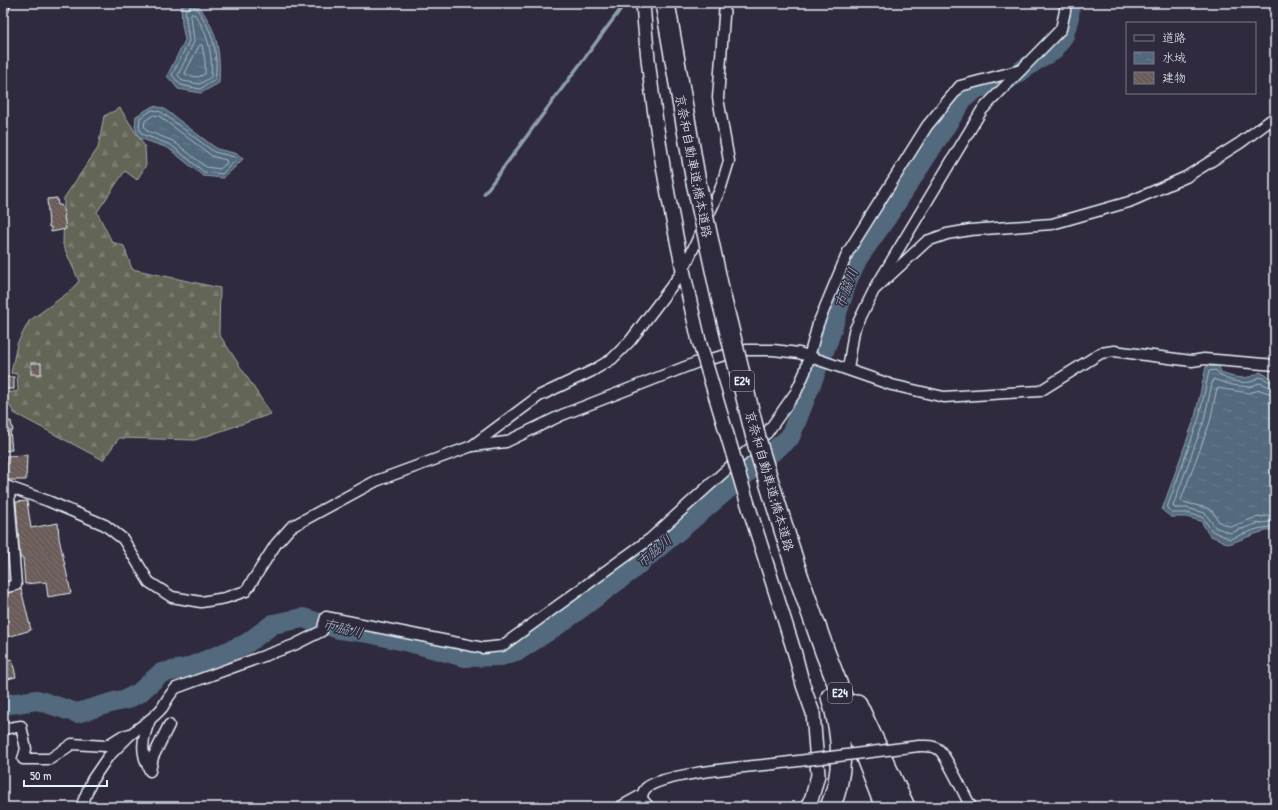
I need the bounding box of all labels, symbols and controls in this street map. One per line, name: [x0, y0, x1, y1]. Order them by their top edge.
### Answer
legend: [1126, 22, 1256, 94]
text: 道路: [1162, 29, 1186, 46]
text: 水域: [1162, 49, 1186, 66]
text: 建物: [1162, 69, 1186, 86]
street label: 京奈和自動車道;橋本道路: [671, 93, 717, 239]
water label: 市脇川: [829, 265, 862, 311]
road number: E24: [730, 371, 754, 391]
street label: 京奈和自動車道;橋本道路: [741, 408, 799, 554]
water label: 市脇川: [631, 530, 676, 571]
water label: 市脇川: [320, 613, 366, 642]
road number: E24: [828, 683, 852, 703]
scale bar: [24, 762, 107, 788]
text: 50 m: [30, 767, 51, 784]

